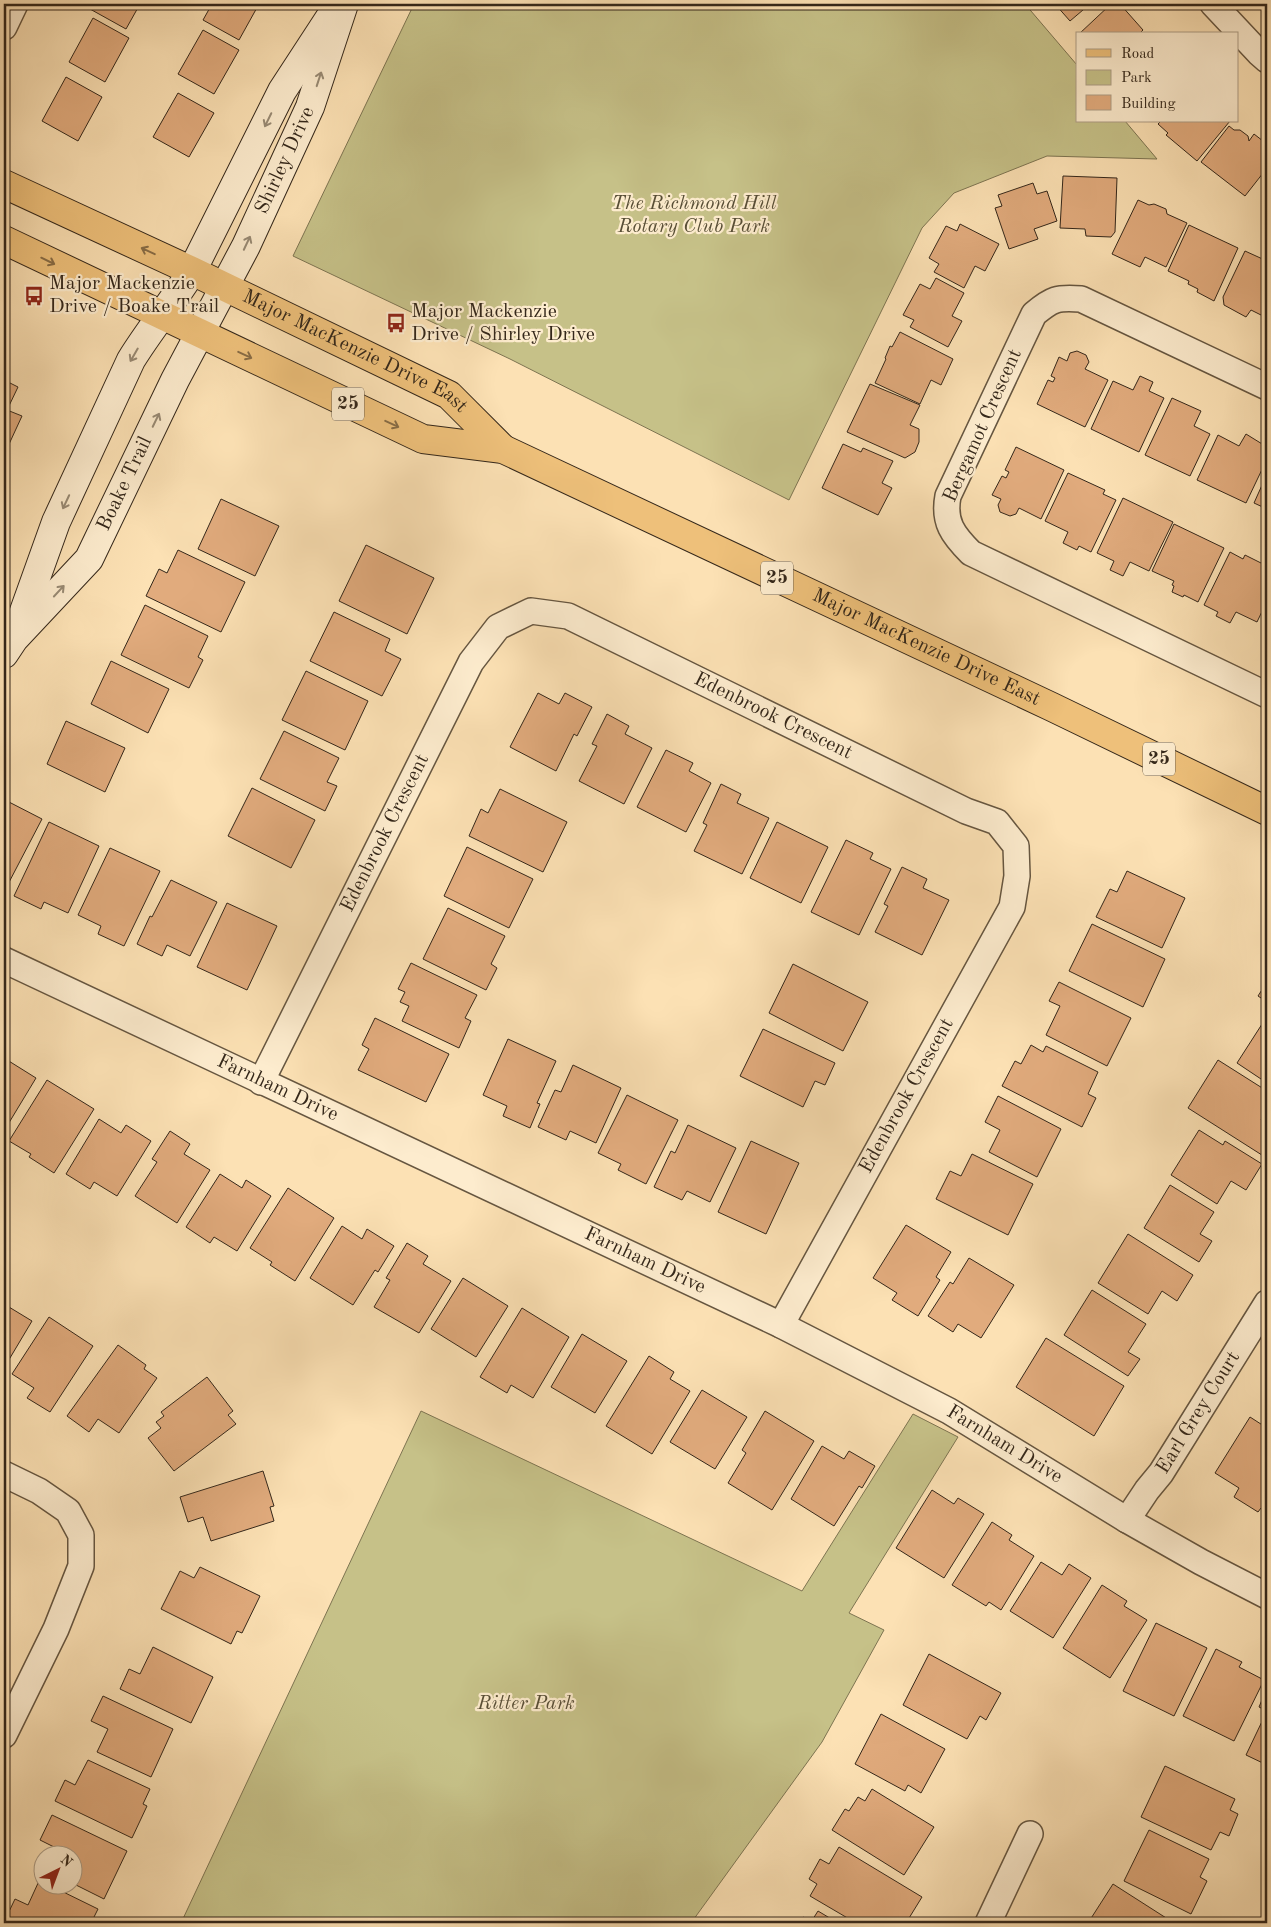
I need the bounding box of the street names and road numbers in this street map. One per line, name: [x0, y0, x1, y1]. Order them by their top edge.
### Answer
street label: Shirley Drive: [252, 104, 319, 217]
street label: Major MacKenzie Drive East: [239, 287, 471, 417]
street label: Bergamot Crescent: [940, 346, 1026, 506]
road number: 25: [332, 388, 364, 420]
street label: Boake Trail: [94, 434, 156, 534]
road number: 25: [761, 562, 793, 594]
street label: Major MacKenzie Drive East: [809, 586, 1043, 710]
street label: Edenbrook Crescent: [690, 669, 855, 764]
road number: 25: [1143, 742, 1175, 776]
street label: Edenbrook Crescent: [338, 751, 433, 916]
street label: Edenbrook Crescent: [856, 1015, 958, 1177]
street label: Farnham Drive: [214, 1051, 341, 1125]
street label: Farnham Drive: [581, 1224, 709, 1298]
street label: Earl Grey Court: [1153, 1348, 1244, 1478]
street label: Farnham Drive: [943, 1402, 1066, 1488]

